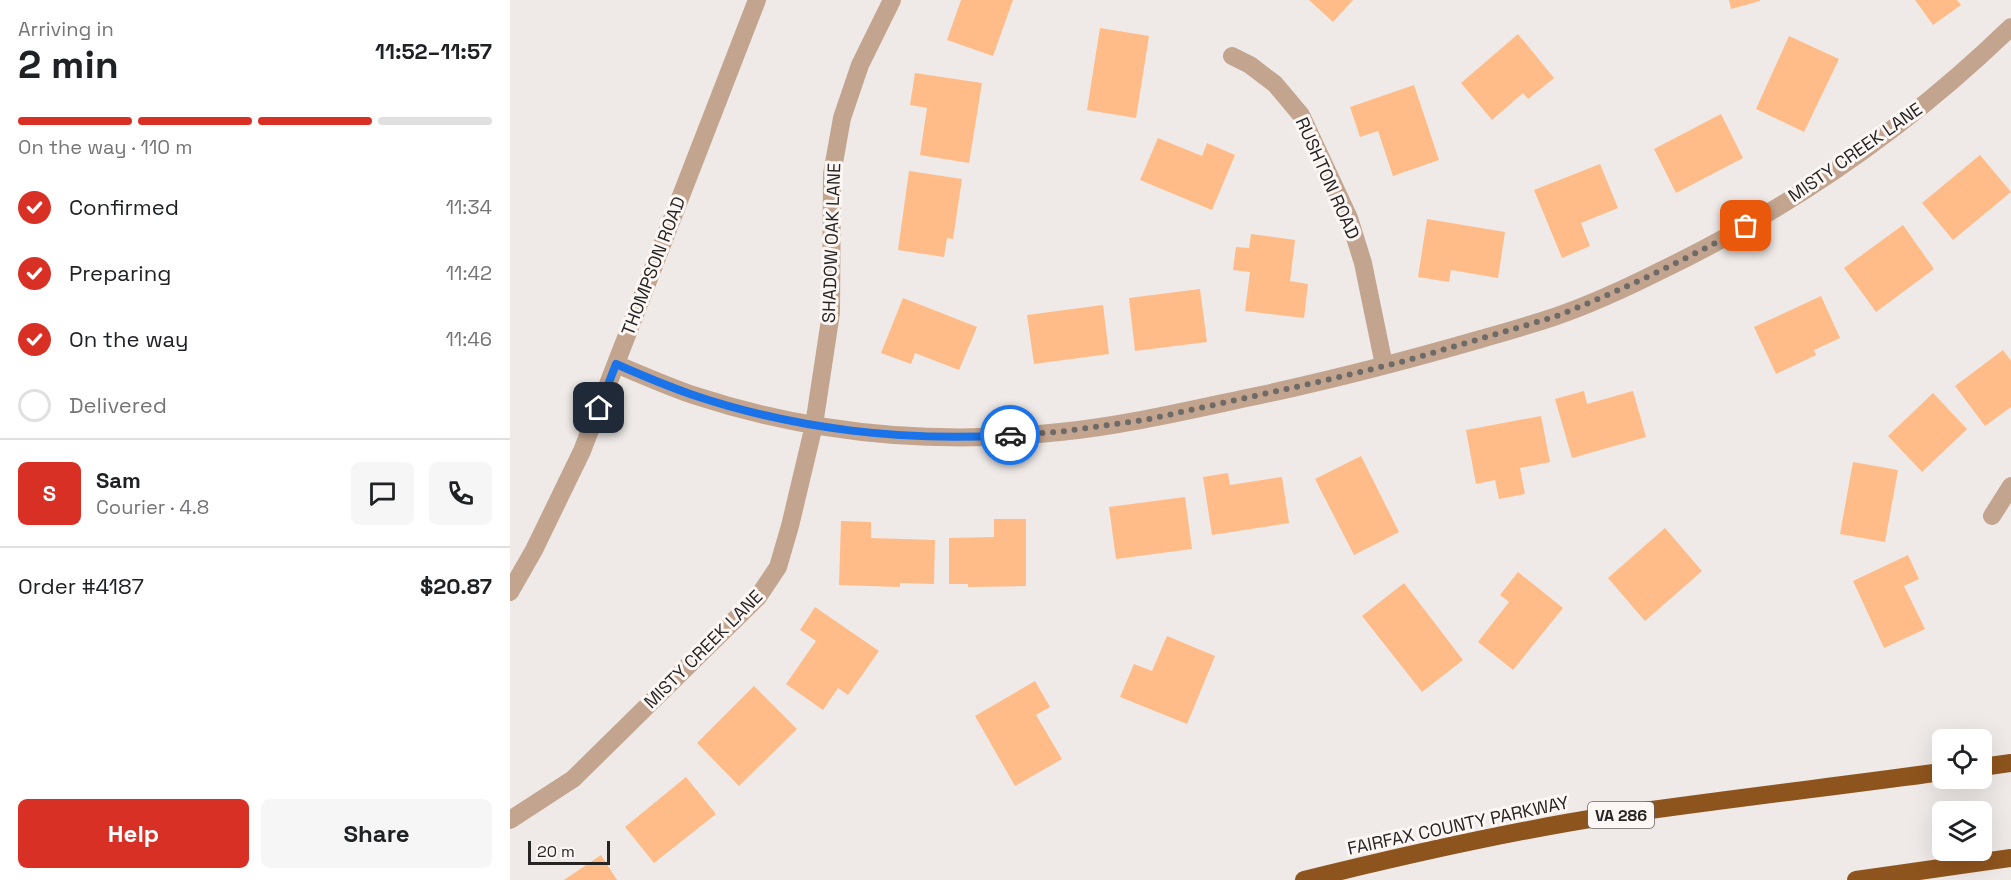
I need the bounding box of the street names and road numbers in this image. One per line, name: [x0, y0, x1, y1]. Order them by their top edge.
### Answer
street label: MISTY CREEK LANE: [1783, 97, 1927, 207]
street label: RUSHTON ROAD: [1291, 113, 1365, 243]
street label: SHADOW OAK LANE: [817, 162, 845, 324]
street label: THOMPSON ROAD: [616, 193, 690, 339]
street label: MISTY CREEK LANE: [639, 585, 767, 713]
street label: FAIRFAX COUNTY PARKWAY: [1345, 790, 1571, 860]
road number: VA 286: [1588, 802, 1654, 828]

